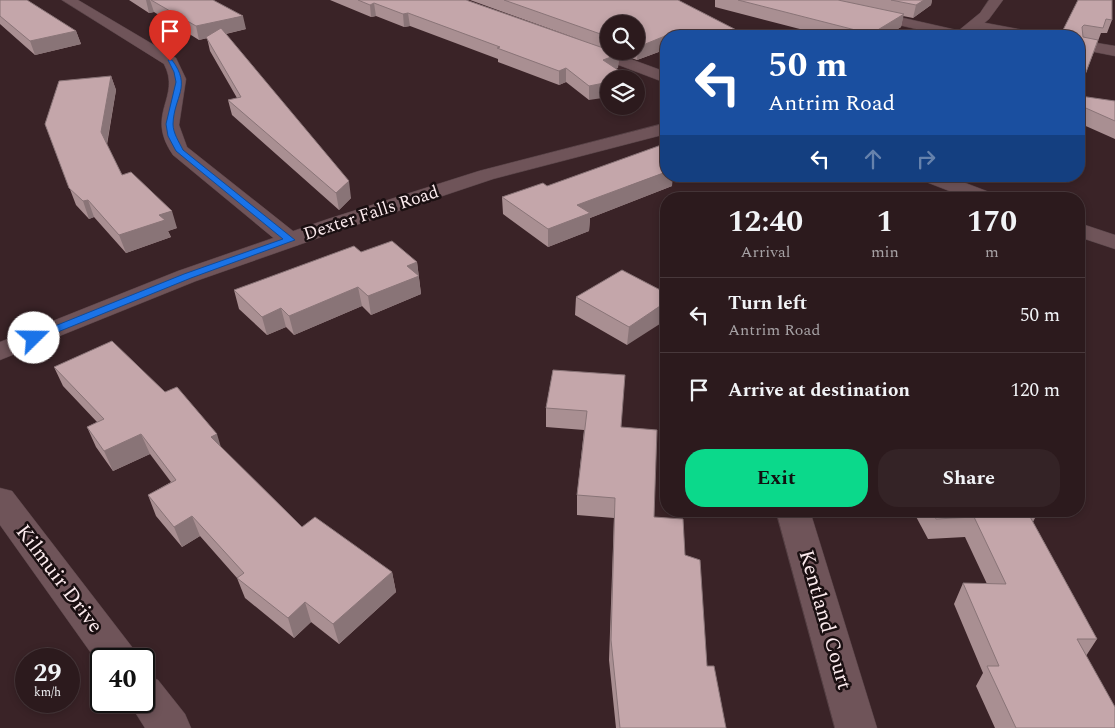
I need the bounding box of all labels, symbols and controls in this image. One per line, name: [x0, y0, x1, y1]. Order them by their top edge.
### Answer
pin: [149, 10, 191, 61]
map controls: [600, 15, 645, 115]
button: search: [600, 15, 645, 60]
icon: arrive: [156, 17, 184, 45]
text: 50 m: [768, 39, 848, 92]
icon: left: [685, 50, 750, 115]
button: layers: [600, 70, 645, 115]
text: Antrim Road: [768, 87, 895, 120]
icon: left: [806, 145, 834, 173]
icon: ahead: [859, 145, 887, 173]
icon: right: [912, 145, 940, 173]
street label: Dexter Falls Road: [300, 178, 442, 248]
text: 12:40: [728, 199, 803, 245]
text: 1: [876, 199, 893, 245]
text: 170: [967, 199, 1017, 245]
text: Arrival: [741, 240, 790, 264]
text: min: [871, 240, 899, 264]
text: m: [985, 240, 999, 264]
text: Turn left: [728, 289, 807, 318]
icon: left: [685, 301, 713, 329]
text: 50 m: [1020, 301, 1060, 330]
position arrow: [7, 311, 59, 363]
text: Antrim Road: [728, 318, 820, 342]
icon: arrive: [685, 376, 713, 404]
text: Arrive at destination: [728, 376, 910, 405]
text: 120 m: [1010, 376, 1060, 405]
button: Exit: [685, 449, 868, 507]
button: Share: [878, 449, 1060, 507]
street label: Kilmuir Drive: [7, 518, 111, 640]
street label: Kentland Court: [790, 546, 860, 694]
speed limit sign: 40: [90, 648, 155, 713]
text: 29: [33, 655, 62, 693]
text: km/h: [34, 683, 61, 702]

